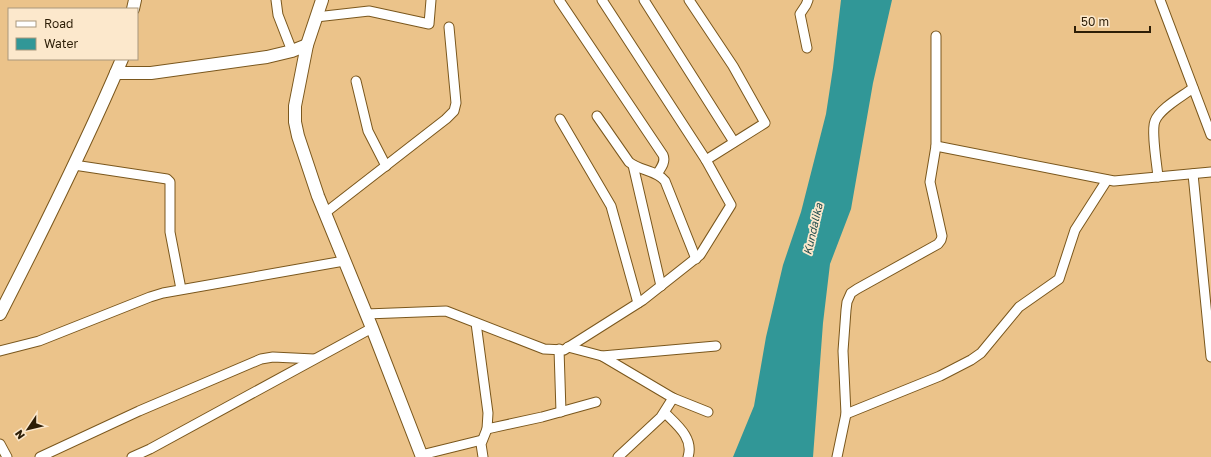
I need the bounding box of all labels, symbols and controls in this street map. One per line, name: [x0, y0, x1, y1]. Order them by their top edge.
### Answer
legend: [8, 8, 138, 60]
scale bar: [1075, 8, 1150, 34]
text: 50 m: [1081, 14, 1109, 29]
text: Road: [44, 16, 73, 31]
text: Water: [44, 36, 78, 51]
water label: Kundalika: [800, 201, 825, 256]
north arrow: [8, 409, 48, 449]
text: N: [12, 428, 27, 442]

